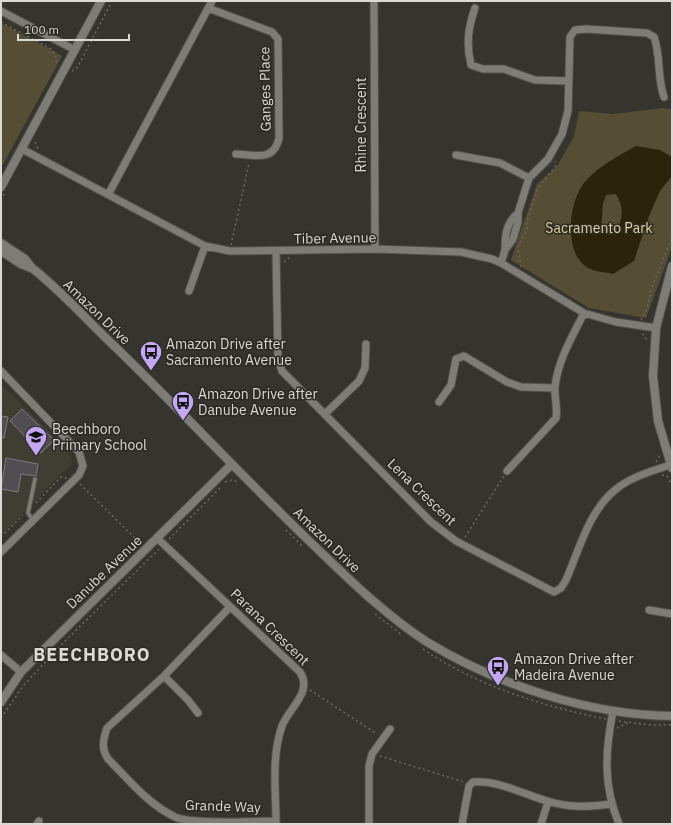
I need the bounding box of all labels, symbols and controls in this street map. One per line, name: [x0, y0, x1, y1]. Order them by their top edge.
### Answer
scale bar: [18, 16, 129, 42]
text: 100 m: [24, 22, 59, 37]
street label: Ganges Place: [255, 46, 275, 131]
street label: Rhine Crescent: [352, 77, 370, 173]
park label: Sacramento Park: [545, 219, 653, 237]
street label: Tiber Avenue: [294, 228, 377, 248]
street label: Amazon Drive: [60, 275, 135, 349]
place label: Amazon Drive after Sacramento Avenue: [166, 335, 292, 369]
bus stop icon: Amazon Drive after Sacramento Avenue: [138, 339, 164, 372]
place label: Amazon Drive after Danube Avenue: [198, 385, 318, 419]
bus stop icon: Amazon Drive after Danube Avenue: [170, 389, 196, 422]
place label: Beechboro Primary School: [52, 420, 147, 454]
school or university icon: Beechboro Primary School: [23, 424, 49, 457]
street label: Lena Crescent: [384, 455, 460, 529]
street label: Amazon Drive: [290, 503, 365, 577]
street label: Danube Avenue: [62, 531, 146, 613]
street label: Parana Crescent: [227, 585, 313, 669]
district label: BEECHBORO: [33, 643, 151, 666]
place label: Amazon Drive after Madeira Avenue: [514, 650, 634, 684]
bus stop icon: Amazon Drive after Madeira Avenue: [485, 654, 511, 687]
street label: Grande Way: [185, 796, 261, 816]

